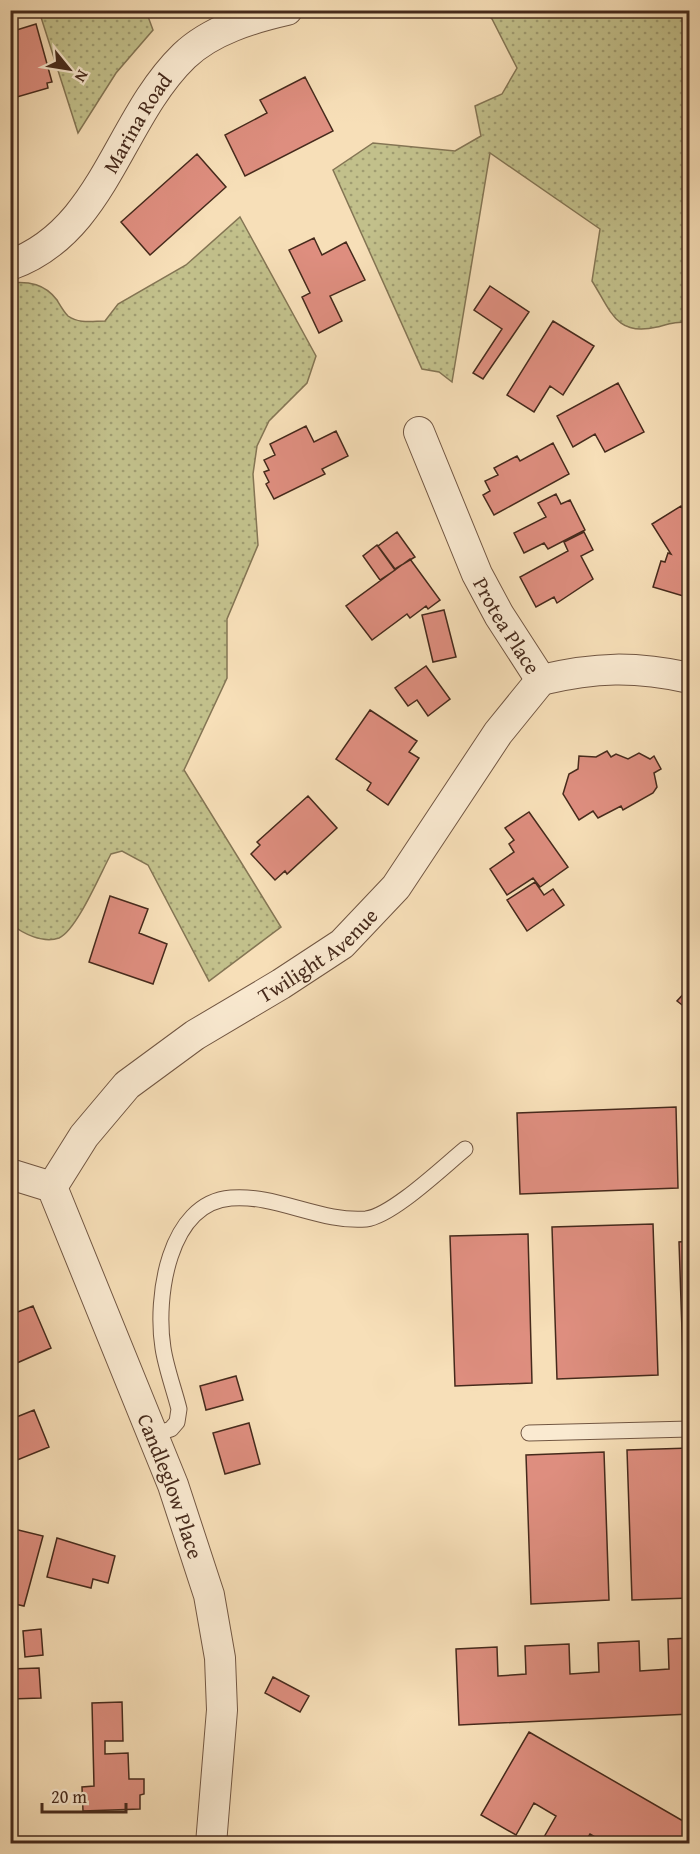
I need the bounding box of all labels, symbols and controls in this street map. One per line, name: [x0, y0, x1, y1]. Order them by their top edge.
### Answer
north arrow: [39, 39, 99, 99]
street label: Marina Road: [95, 65, 179, 179]
text: N: [69, 66, 95, 87]
street label: Protea Place: [466, 571, 549, 680]
street label: Twilight Avenue: [252, 900, 385, 1010]
street label: Candleglow Place: [130, 1409, 212, 1563]
scale bar: [42, 1776, 126, 1814]
text: 20 m: [51, 1783, 87, 1810]

